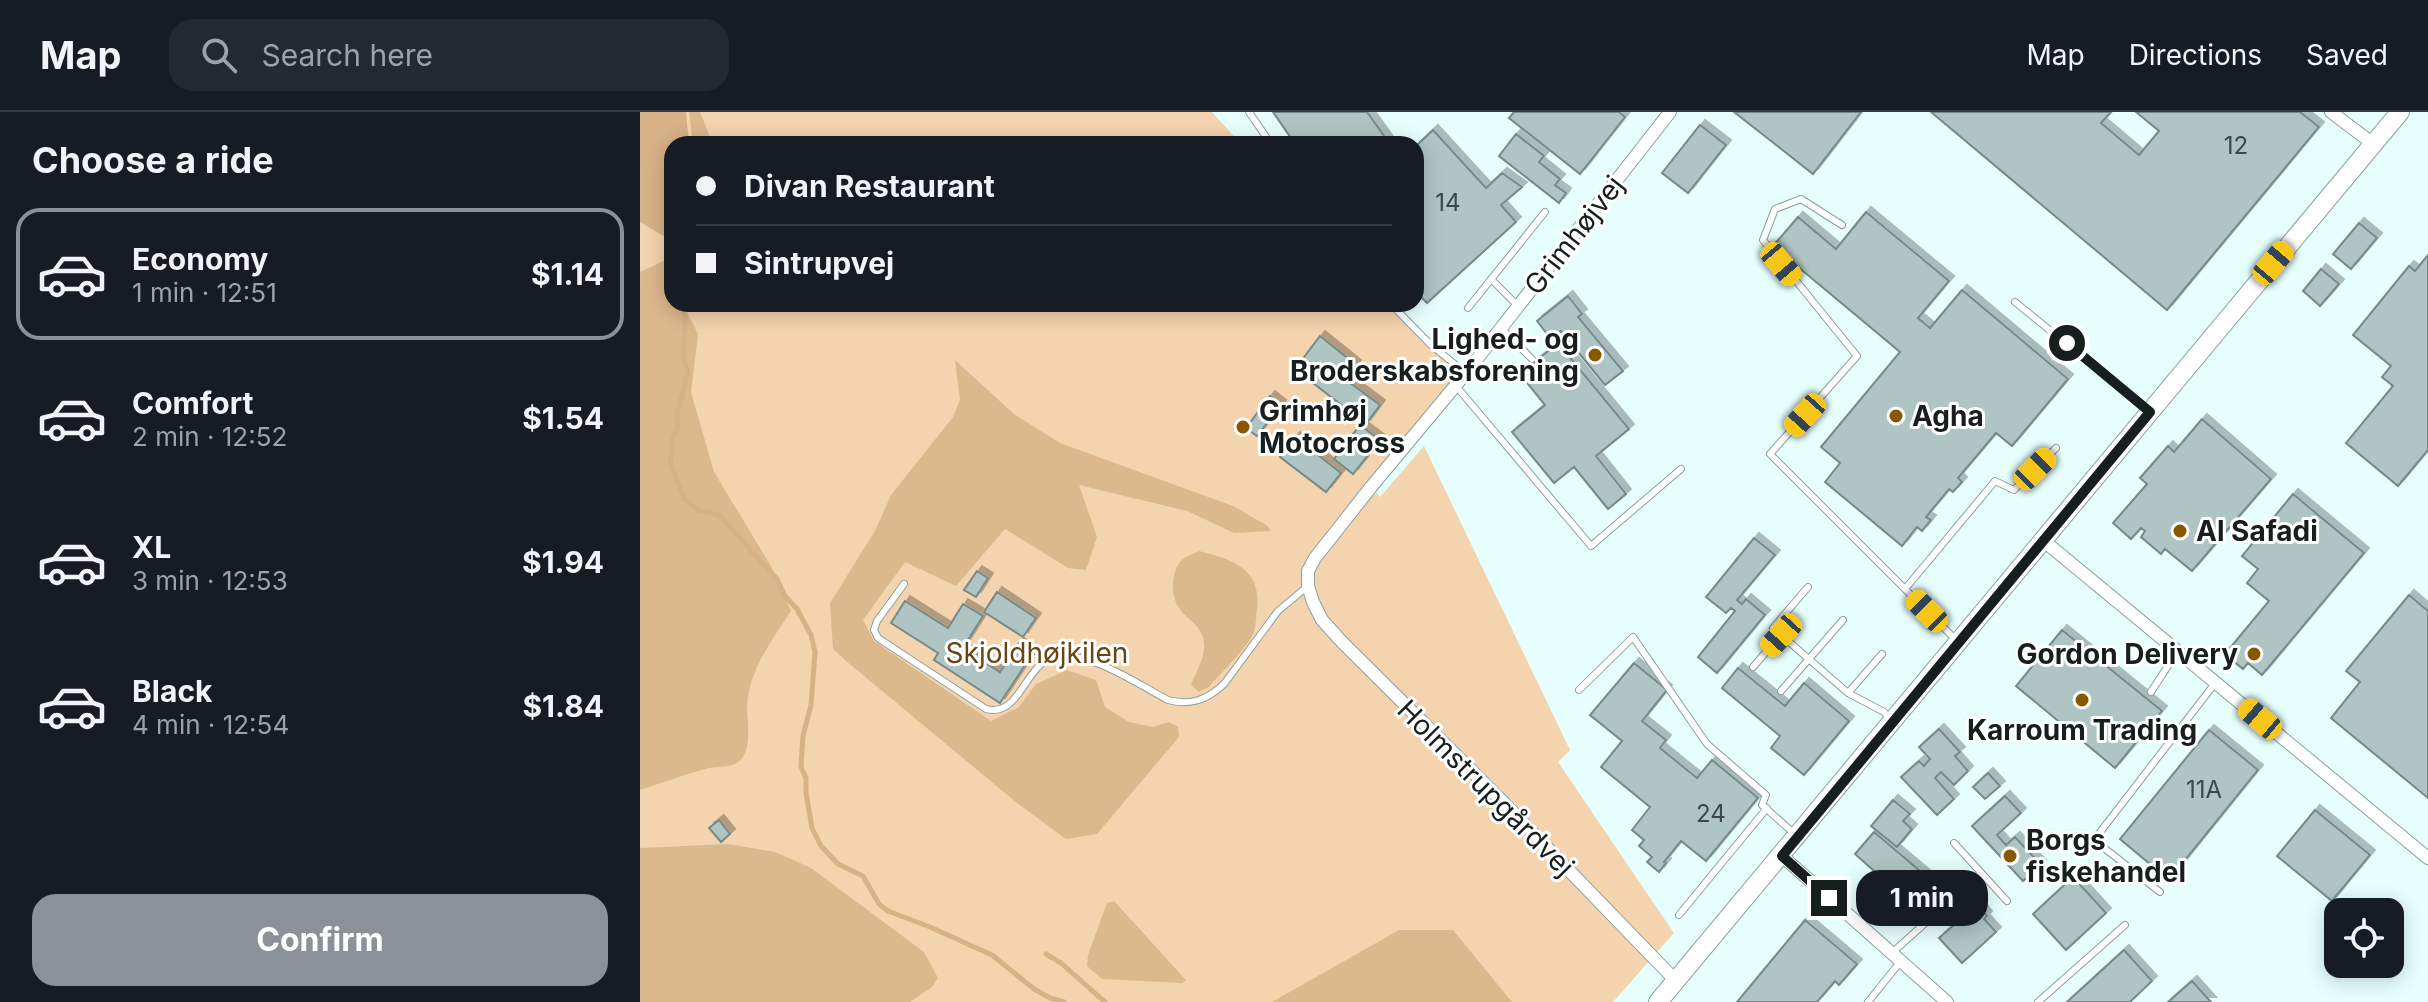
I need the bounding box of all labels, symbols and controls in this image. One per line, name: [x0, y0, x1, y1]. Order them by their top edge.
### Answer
search box: [169, 19, 729, 91]
text: Map: [40, 32, 121, 78]
icon: search: [197, 33, 241, 77]
text: Search here: [261, 37, 433, 73]
text: Map: [2026, 38, 2085, 72]
text: Directions: [2129, 38, 2262, 72]
text: Saved: [2306, 38, 2388, 72]
house number: 12: [2224, 131, 2248, 160]
text: Choose a ride: [32, 138, 274, 182]
text: Divan Restaurant: [744, 168, 995, 204]
street label: Grimhøjvej: [1517, 169, 1631, 301]
house number: 14: [1435, 188, 1461, 217]
car: [2248, 237, 2298, 289]
icon: car: [36, 238, 108, 310]
car: [1756, 238, 1806, 290]
text: Economy: [132, 241, 268, 277]
text: Sintrupvej: [744, 245, 894, 281]
text: $1.14: [531, 256, 604, 292]
text: 1 min · 12:51: [132, 277, 277, 308]
place label: Lighed- og Broderskabsforening: [1290, 322, 1579, 388]
route start: [2049, 325, 2085, 361]
marker: Lighed- og Broderskabsforening: [1586, 346, 1604, 364]
icon: car: [36, 382, 108, 454]
text: Comfort: [132, 385, 253, 421]
car: [1780, 389, 1830, 441]
place label: Grimhøj Motocross: [1259, 394, 1405, 460]
place label: Agha: [1912, 399, 1984, 433]
text: $1.54: [522, 400, 604, 436]
marker: Agha: [1887, 407, 1905, 425]
marker: Grimhøj Motocross: [1234, 418, 1252, 436]
text: 2 min · 12:52: [132, 421, 287, 452]
car: [2010, 444, 2060, 494]
place label: Al Safadi: [2196, 514, 2318, 548]
marker: Al Safadi: [2171, 522, 2189, 540]
icon: car: [36, 526, 108, 598]
text: XL: [132, 529, 171, 565]
text: $1.94: [522, 544, 604, 580]
text: 3 min · 12:53: [132, 565, 288, 596]
car: [1902, 586, 1952, 636]
car: [1756, 609, 1806, 661]
park label: Skjoldhøjkilen: [946, 636, 1128, 670]
place label: Gordon Delivery: [2016, 637, 2238, 671]
marker: Gordon Delivery: [2245, 645, 2263, 663]
icon: car: [36, 670, 108, 742]
text: Black: [132, 673, 212, 709]
text: $1.84: [522, 688, 604, 724]
marker: Karroum Trading: [2073, 691, 2091, 709]
street label: Holmstrupgårdvej: [1391, 693, 1581, 883]
car: [2234, 694, 2286, 744]
text: 4 min · 12:54: [132, 709, 289, 740]
place label: Karroum Trading: [1967, 713, 2197, 747]
house number: 11A: [2186, 775, 2222, 804]
house number: 24: [1696, 799, 1726, 828]
place label: Borgs fiskehandel: [2026, 823, 2186, 889]
marker: Borgs fiskehandel: [2001, 847, 2019, 865]
callout: 1 min: [1857, 870, 1989, 926]
route end: [1811, 880, 1847, 916]
text: 1 min: [1890, 882, 1954, 913]
button: Confirm: [32, 894, 608, 986]
map controls: [2324, 898, 2404, 978]
button: locate: [2324, 898, 2404, 978]

